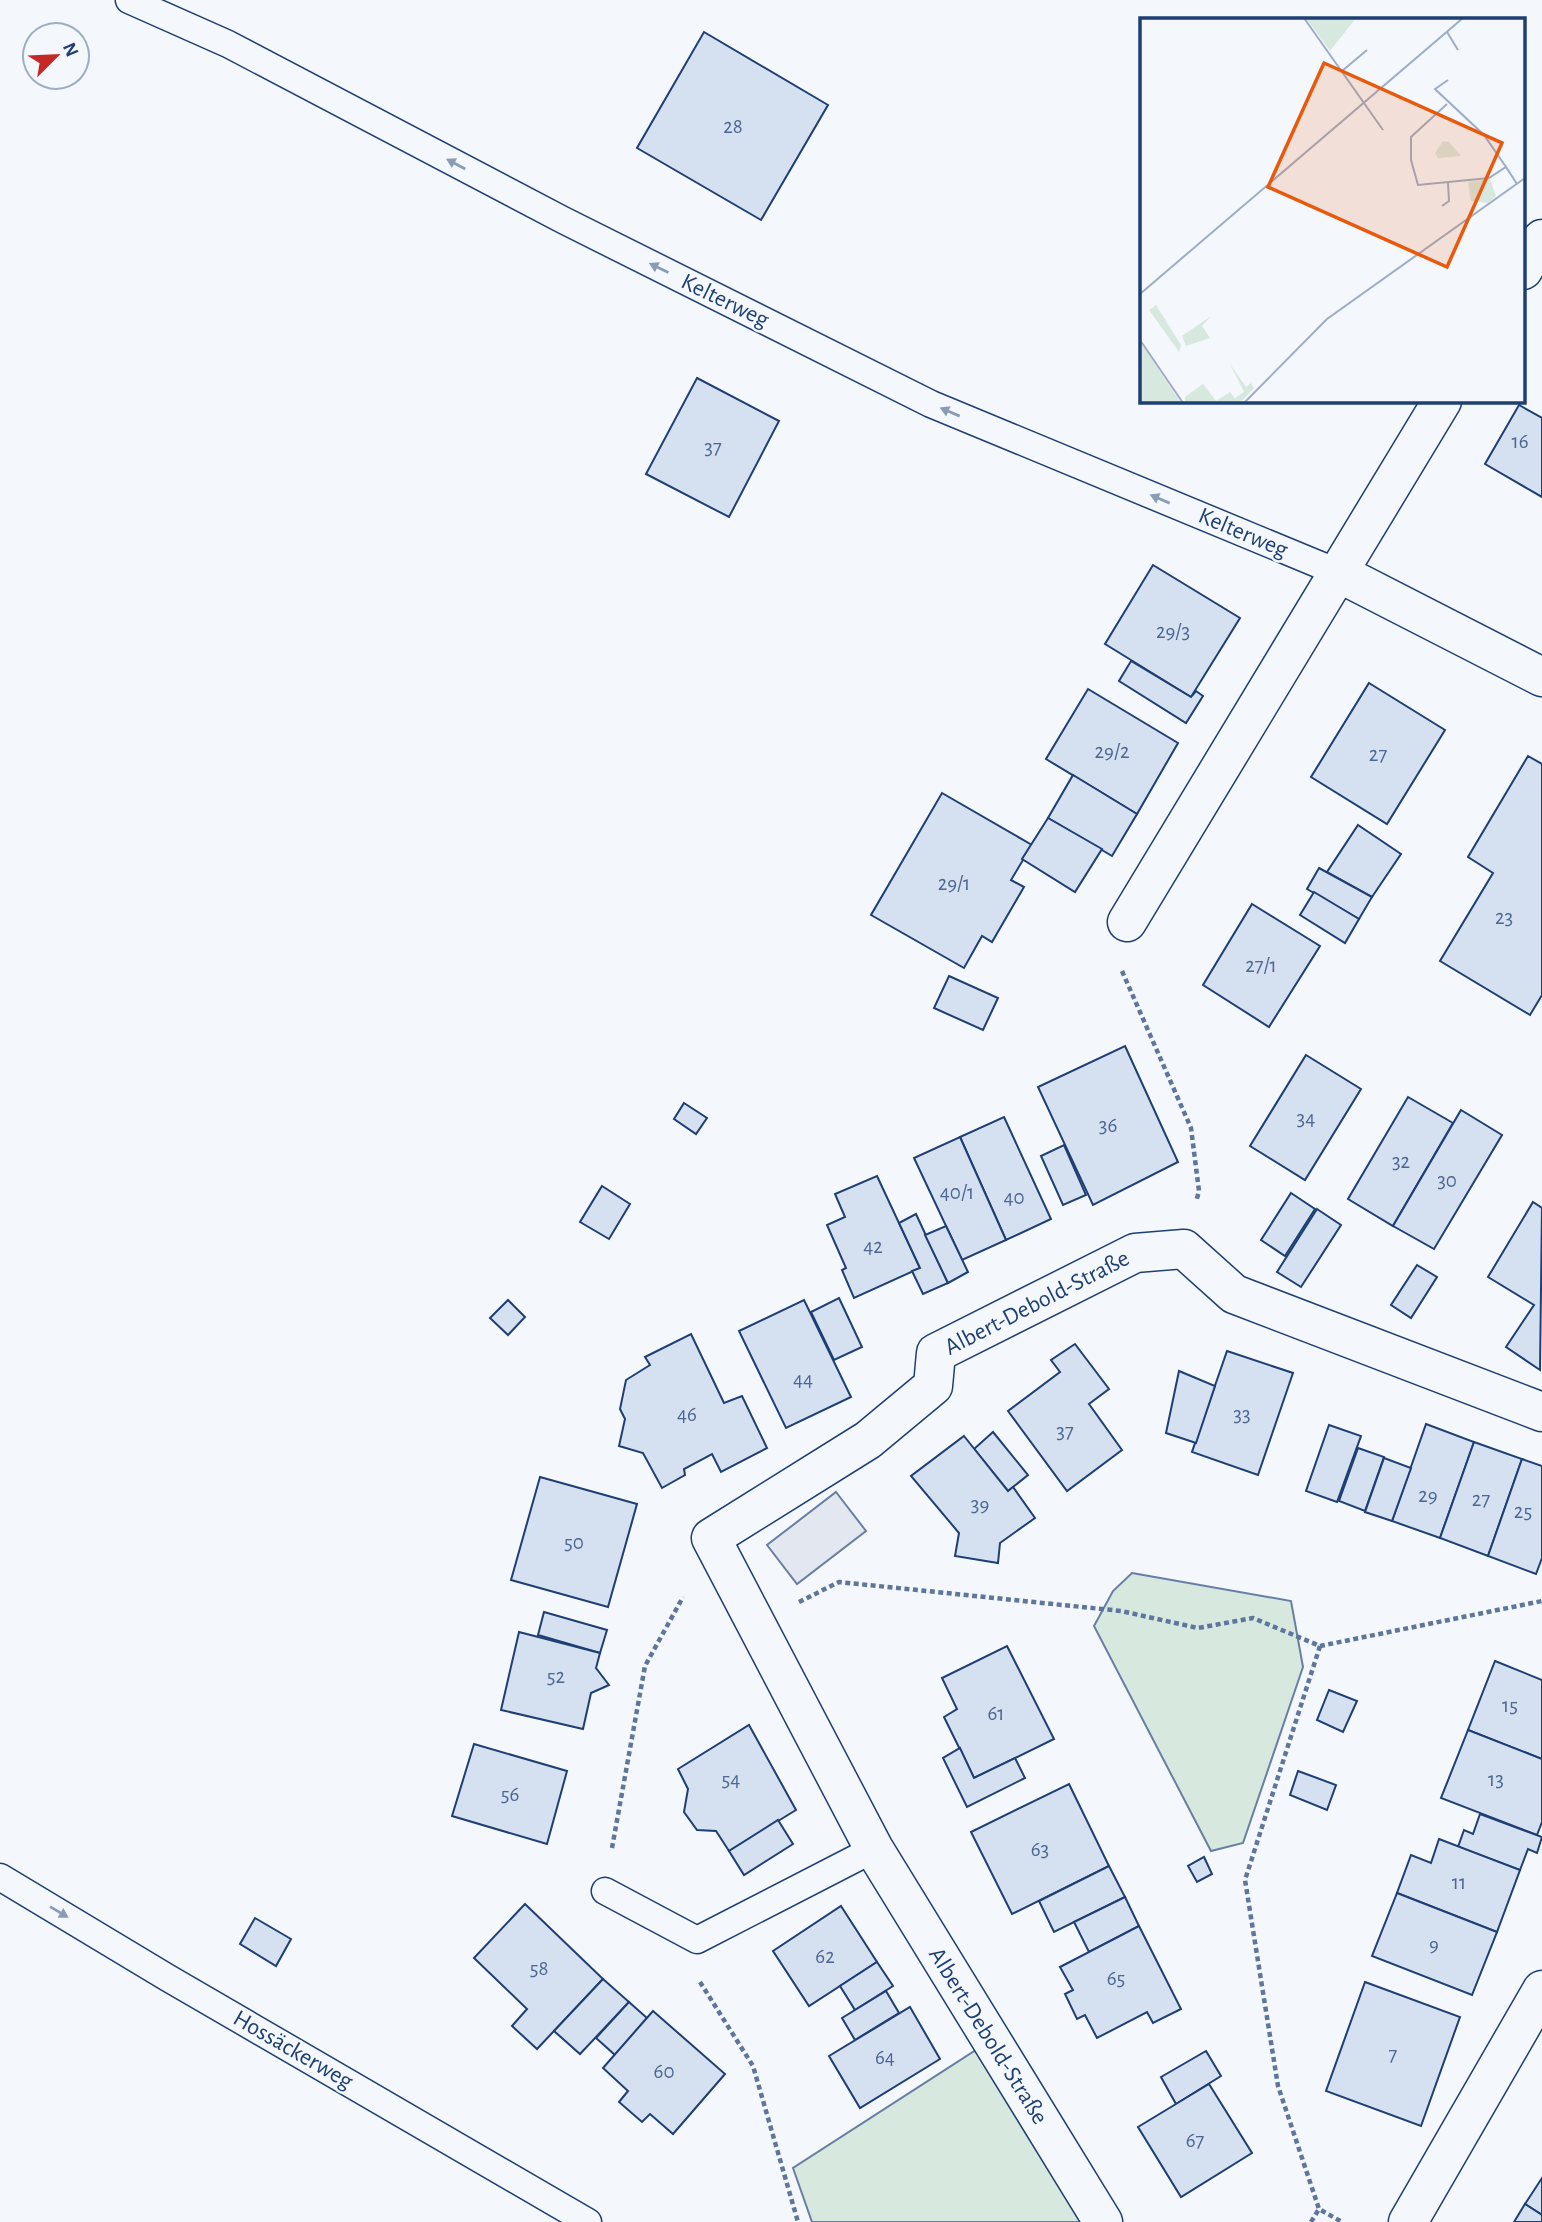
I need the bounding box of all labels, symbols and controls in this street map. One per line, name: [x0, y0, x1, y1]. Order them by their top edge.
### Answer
inset map: [1140, 18, 1524, 402]
north arrow: [21, 21, 91, 91]
text: N: [59, 40, 82, 60]
house number: 28: [723, 116, 743, 137]
one-way arrow: [446, 158, 466, 170]
one-way arrow: [648, 262, 668, 274]
street label: Kelterweg: [677, 270, 773, 333]
one-way arrow: [940, 406, 961, 417]
house number: 16: [1511, 431, 1529, 452]
house number: 37: [704, 437, 722, 458]
one-way arrow: [1150, 494, 1171, 505]
street label: Kelterweg: [1195, 504, 1291, 563]
house number: 29/3: [1156, 621, 1190, 642]
house number: 29/2: [1094, 741, 1130, 762]
house number: 27: [1369, 744, 1387, 765]
house number: 29/1: [938, 873, 970, 894]
house number: 23: [1495, 907, 1513, 928]
house number: 27/1: [1245, 955, 1277, 976]
house number: 34: [1297, 1108, 1315, 1129]
house number: 36: [1099, 1115, 1117, 1136]
house number: 32: [1392, 1151, 1410, 1172]
house number: 30: [1437, 1170, 1457, 1191]
house number: 40/1: [940, 1182, 974, 1203]
house number: 40: [1003, 1187, 1025, 1208]
house number: 42: [863, 1236, 883, 1257]
street label: Albert-Debold-Straße: [941, 1246, 1133, 1360]
house number: 44: [793, 1369, 813, 1390]
house number: 46: [677, 1404, 697, 1425]
house number: 33: [1233, 1404, 1251, 1425]
house number: 37: [1056, 1421, 1074, 1442]
house number: 29: [1418, 1485, 1438, 1506]
house number: 27: [1472, 1489, 1490, 1510]
house number: 39: [971, 1494, 989, 1515]
house number: 25: [1514, 1501, 1532, 1522]
house number: 50: [564, 1532, 584, 1553]
house number: 52: [547, 1666, 565, 1687]
house number: 15: [1502, 1695, 1518, 1716]
house number: 61: [987, 1703, 1005, 1724]
house number: 54: [722, 1769, 740, 1790]
house number: 13: [1488, 1769, 1504, 1790]
house number: 56: [501, 1784, 519, 1805]
house number: 63: [1031, 1839, 1049, 1860]
house number: 11: [1452, 1872, 1466, 1893]
one-way arrow: [49, 1905, 68, 1918]
house number: 9: [1429, 1934, 1439, 1955]
street label: Albert-Debold-Straße: [924, 1943, 1052, 2129]
house number: 62: [815, 1946, 835, 1967]
house number: 58: [530, 1958, 548, 1979]
house number: 65: [1107, 1968, 1125, 1989]
street label: Hossäckerweg: [229, 2006, 357, 2094]
house number: 7: [1389, 2044, 1398, 2065]
house number: 64: [875, 2047, 895, 2068]
house number: 60: [654, 2061, 674, 2082]
house number: 67: [1186, 2130, 1205, 2151]

